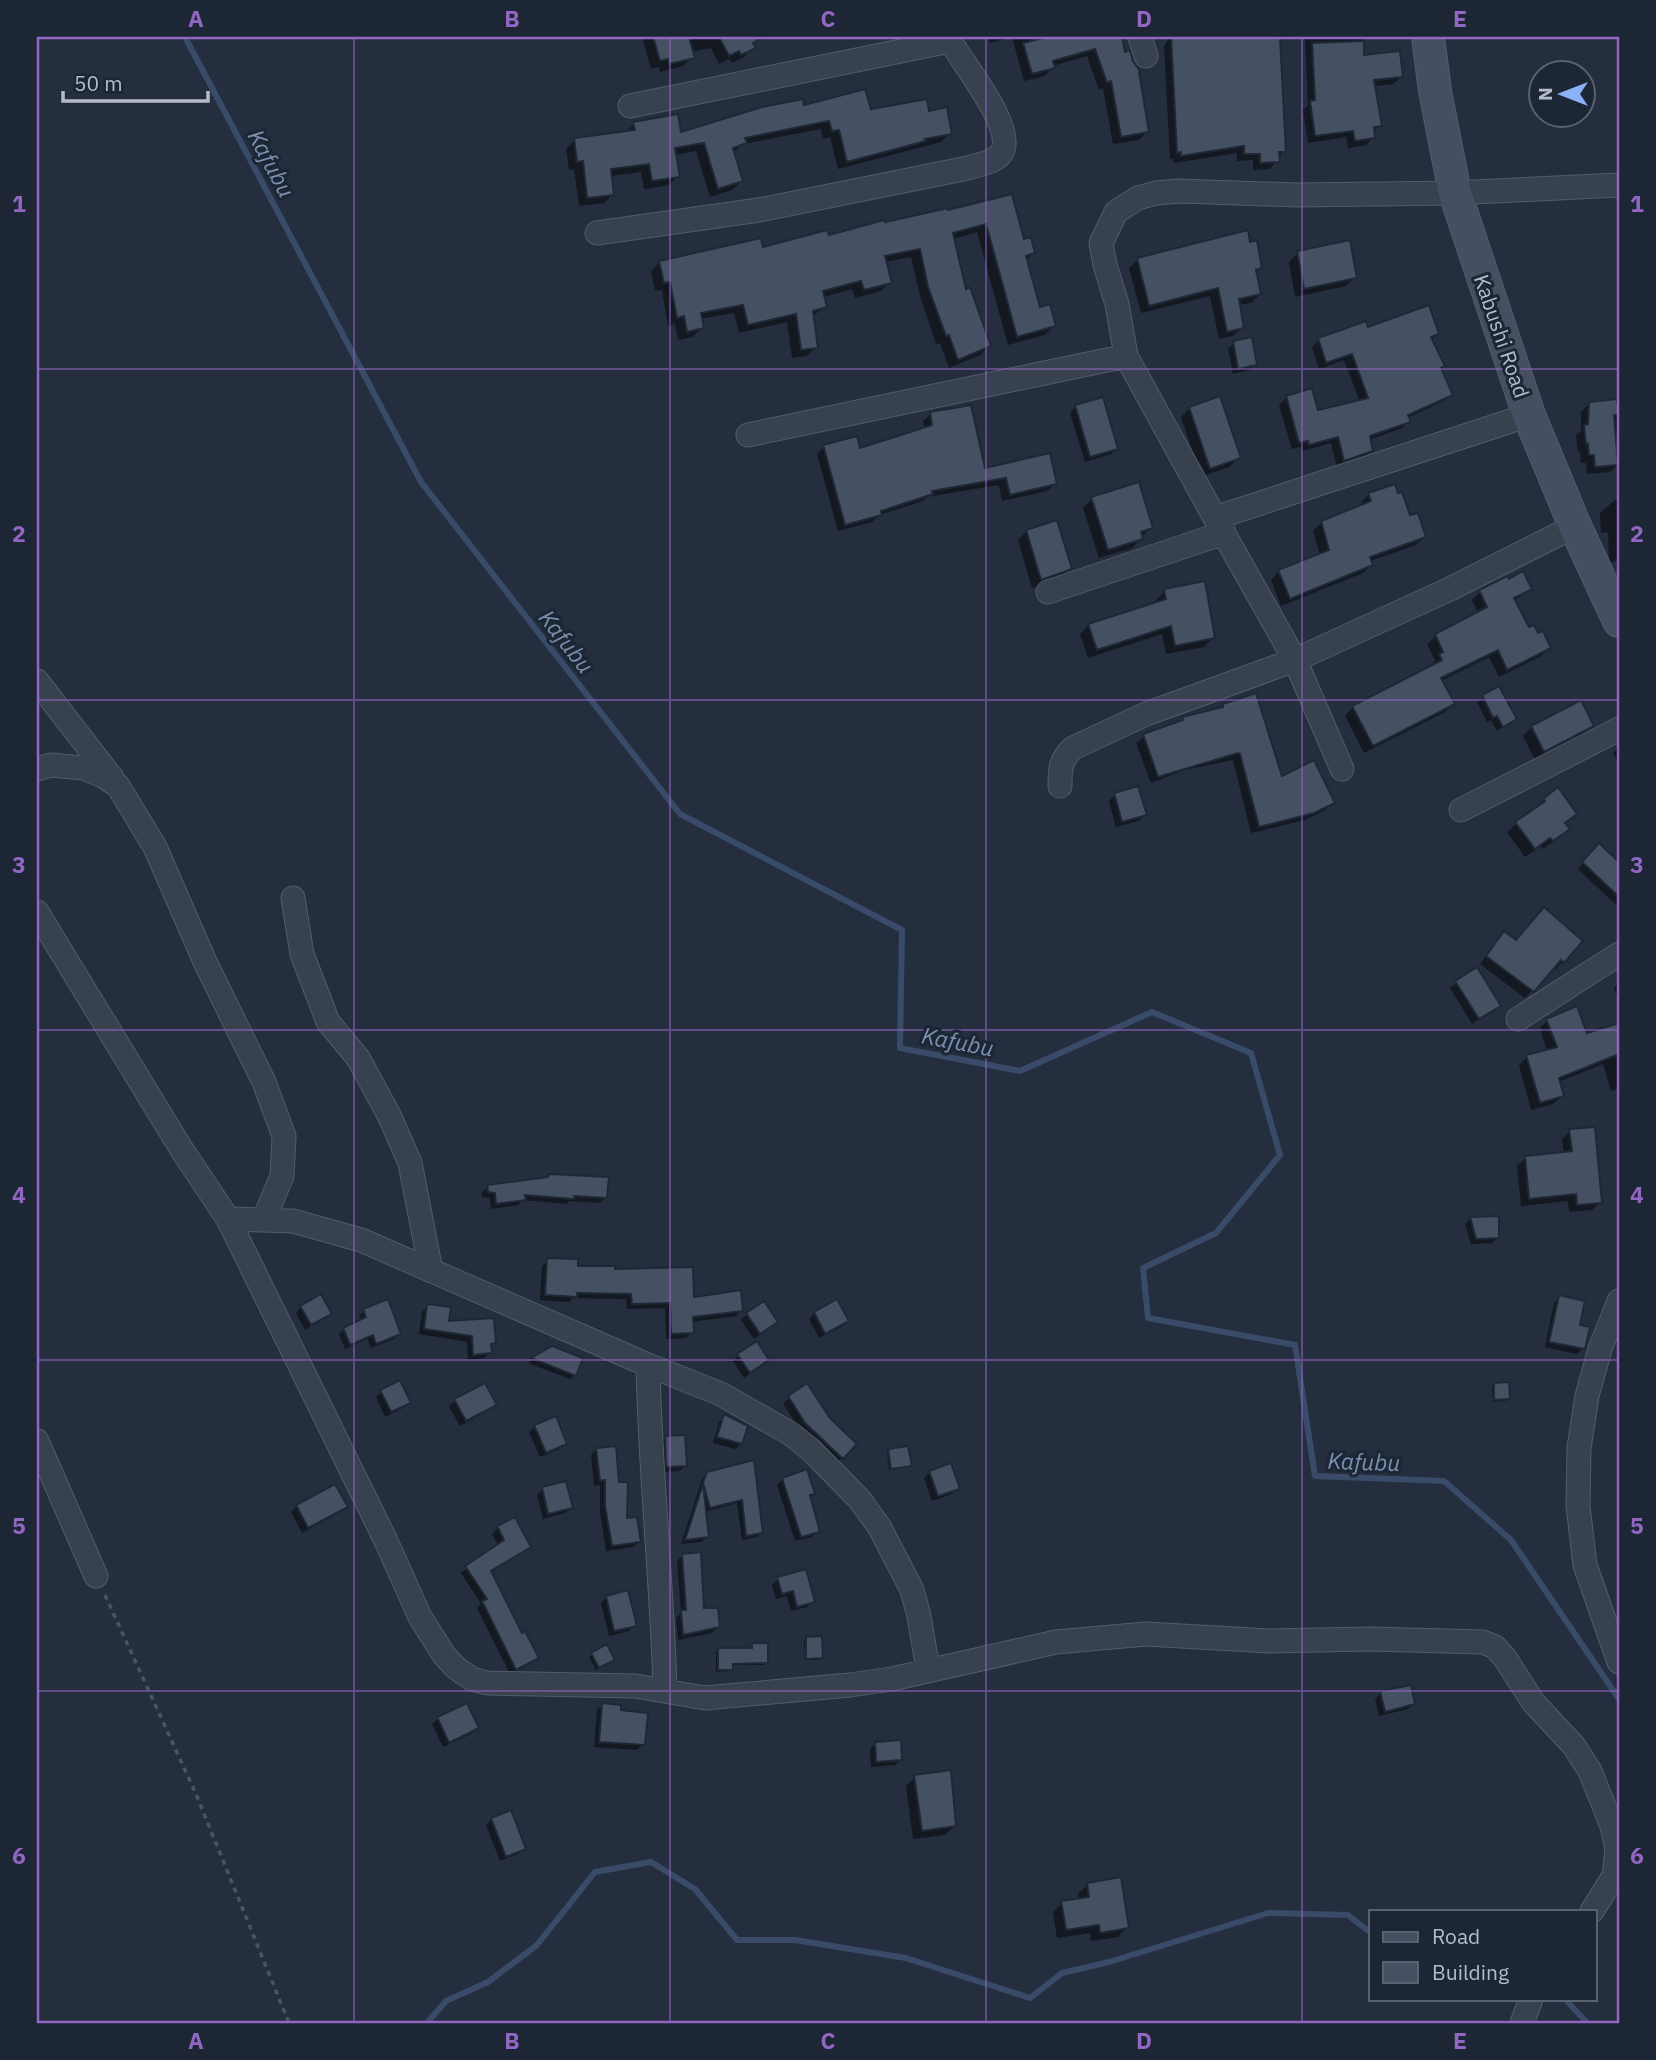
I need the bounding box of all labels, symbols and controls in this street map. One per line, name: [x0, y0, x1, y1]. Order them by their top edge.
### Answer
text: A: [188, 3, 204, 33]
text: B: [504, 3, 520, 33]
text: C: [821, 3, 836, 33]
text: D: [1136, 3, 1152, 33]
text: E: [1453, 3, 1467, 33]
scale bar: [63, 60, 208, 104]
north arrow: [1526, 60, 1596, 130]
text: 50 m: [74, 69, 123, 97]
text: N: [1533, 87, 1557, 101]
water label: Kafubu: [242, 124, 302, 202]
text: 1: [12, 188, 26, 218]
text: 1: [1630, 188, 1644, 218]
street label: Kabushi Road: [1468, 270, 1536, 402]
text: 2: [12, 518, 26, 548]
text: 2: [1630, 518, 1644, 548]
water label: Kafubu: [533, 603, 601, 679]
text: 3: [12, 849, 26, 879]
text: 3: [1630, 849, 1644, 879]
water label: Kafubu: [919, 1019, 997, 1063]
text: 4: [12, 1179, 26, 1209]
text: 4: [1630, 1179, 1644, 1209]
water label: Kafubu: [1327, 1445, 1401, 1477]
text: 5: [12, 1510, 26, 1540]
text: 5: [1630, 1510, 1644, 1540]
text: 6: [12, 1840, 26, 1870]
text: 6: [1630, 1840, 1644, 1870]
legend: [1369, 1910, 1596, 2000]
text: Road: [1432, 1922, 1480, 1950]
text: Building: [1432, 1958, 1509, 1986]
text: A: [188, 2025, 204, 2055]
text: B: [504, 2025, 520, 2055]
text: C: [821, 2025, 836, 2055]
text: D: [1136, 2025, 1152, 2055]
text: E: [1453, 2025, 1467, 2055]

